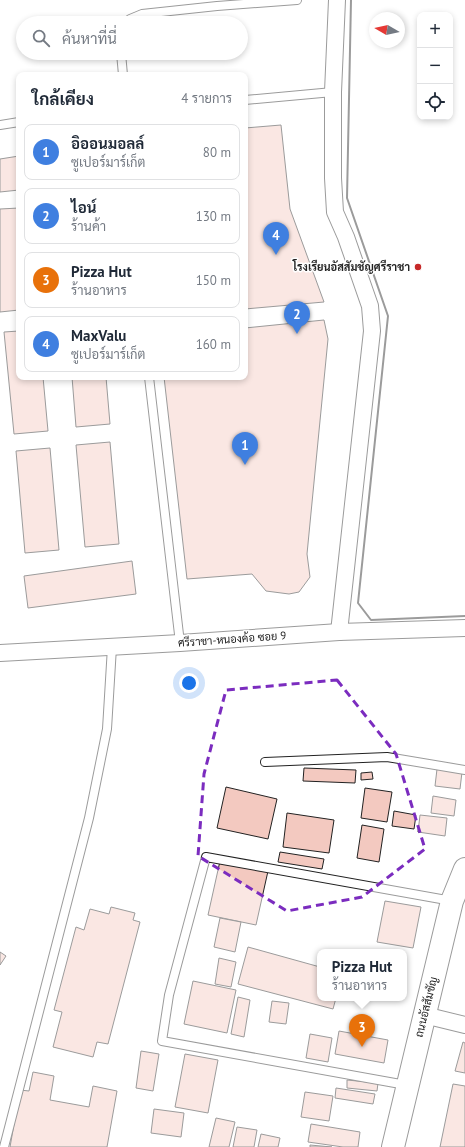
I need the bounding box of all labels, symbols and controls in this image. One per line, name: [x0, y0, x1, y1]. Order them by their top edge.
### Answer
north arrow: [369, 12, 405, 48]
map controls: [417, 12, 453, 120]
button: +: [417, 12, 453, 48]
search box: [16, 16, 248, 60]
icon: search: [30, 27, 52, 49]
text: ค้นหาที่นี่: [62, 29, 117, 48]
button: −: [417, 48, 453, 84]
button: locate: [417, 84, 453, 120]
text: ใกล้เคียง: [32, 88, 94, 110]
text: 4 รายการ: [181, 90, 232, 107]
text: อิออนมอลล์: [71, 134, 144, 153]
text: 1: [42, 144, 50, 161]
text: 80 m: [203, 144, 231, 161]
text: ซูเปอร์มาร์เก็ต: [71, 154, 145, 171]
text: ไอน์: [71, 198, 97, 217]
text: 2: [42, 208, 50, 225]
text: 130 m: [196, 208, 231, 225]
text: ร้านค้า: [71, 218, 106, 235]
pin: 4: [263, 222, 289, 255]
place label: โรงเรียนอัสสัมชัญศรีราชา: [292, 259, 410, 274]
text: Pizza Hut: [71, 262, 132, 281]
marker: โรงเรียนอัสสัมชัญศรีราชา: [413, 262, 423, 272]
text: 3: [42, 272, 50, 289]
text: 150 m: [196, 272, 231, 289]
text: ร้านอาหาร: [71, 282, 127, 299]
pin: 2: [284, 301, 310, 334]
text: MaxValu: [71, 326, 126, 345]
text: 4: [42, 336, 50, 353]
text: 160 m: [196, 336, 231, 353]
text: ซูเปอร์มาร์เก็ต: [71, 346, 145, 363]
pin: 1: [232, 432, 258, 465]
street label: ศรีราชา-หนองค้อ ซอย 9: [177, 627, 287, 650]
your location: [179, 673, 199, 693]
popup: [317, 949, 407, 1001]
text: Pizza Hut: [332, 957, 392, 976]
street label: ถนนอัสสัมชัญ: [412, 975, 440, 1039]
text: ร้านอาหาร: [332, 977, 387, 994]
pin: 3: [349, 1014, 375, 1047]

